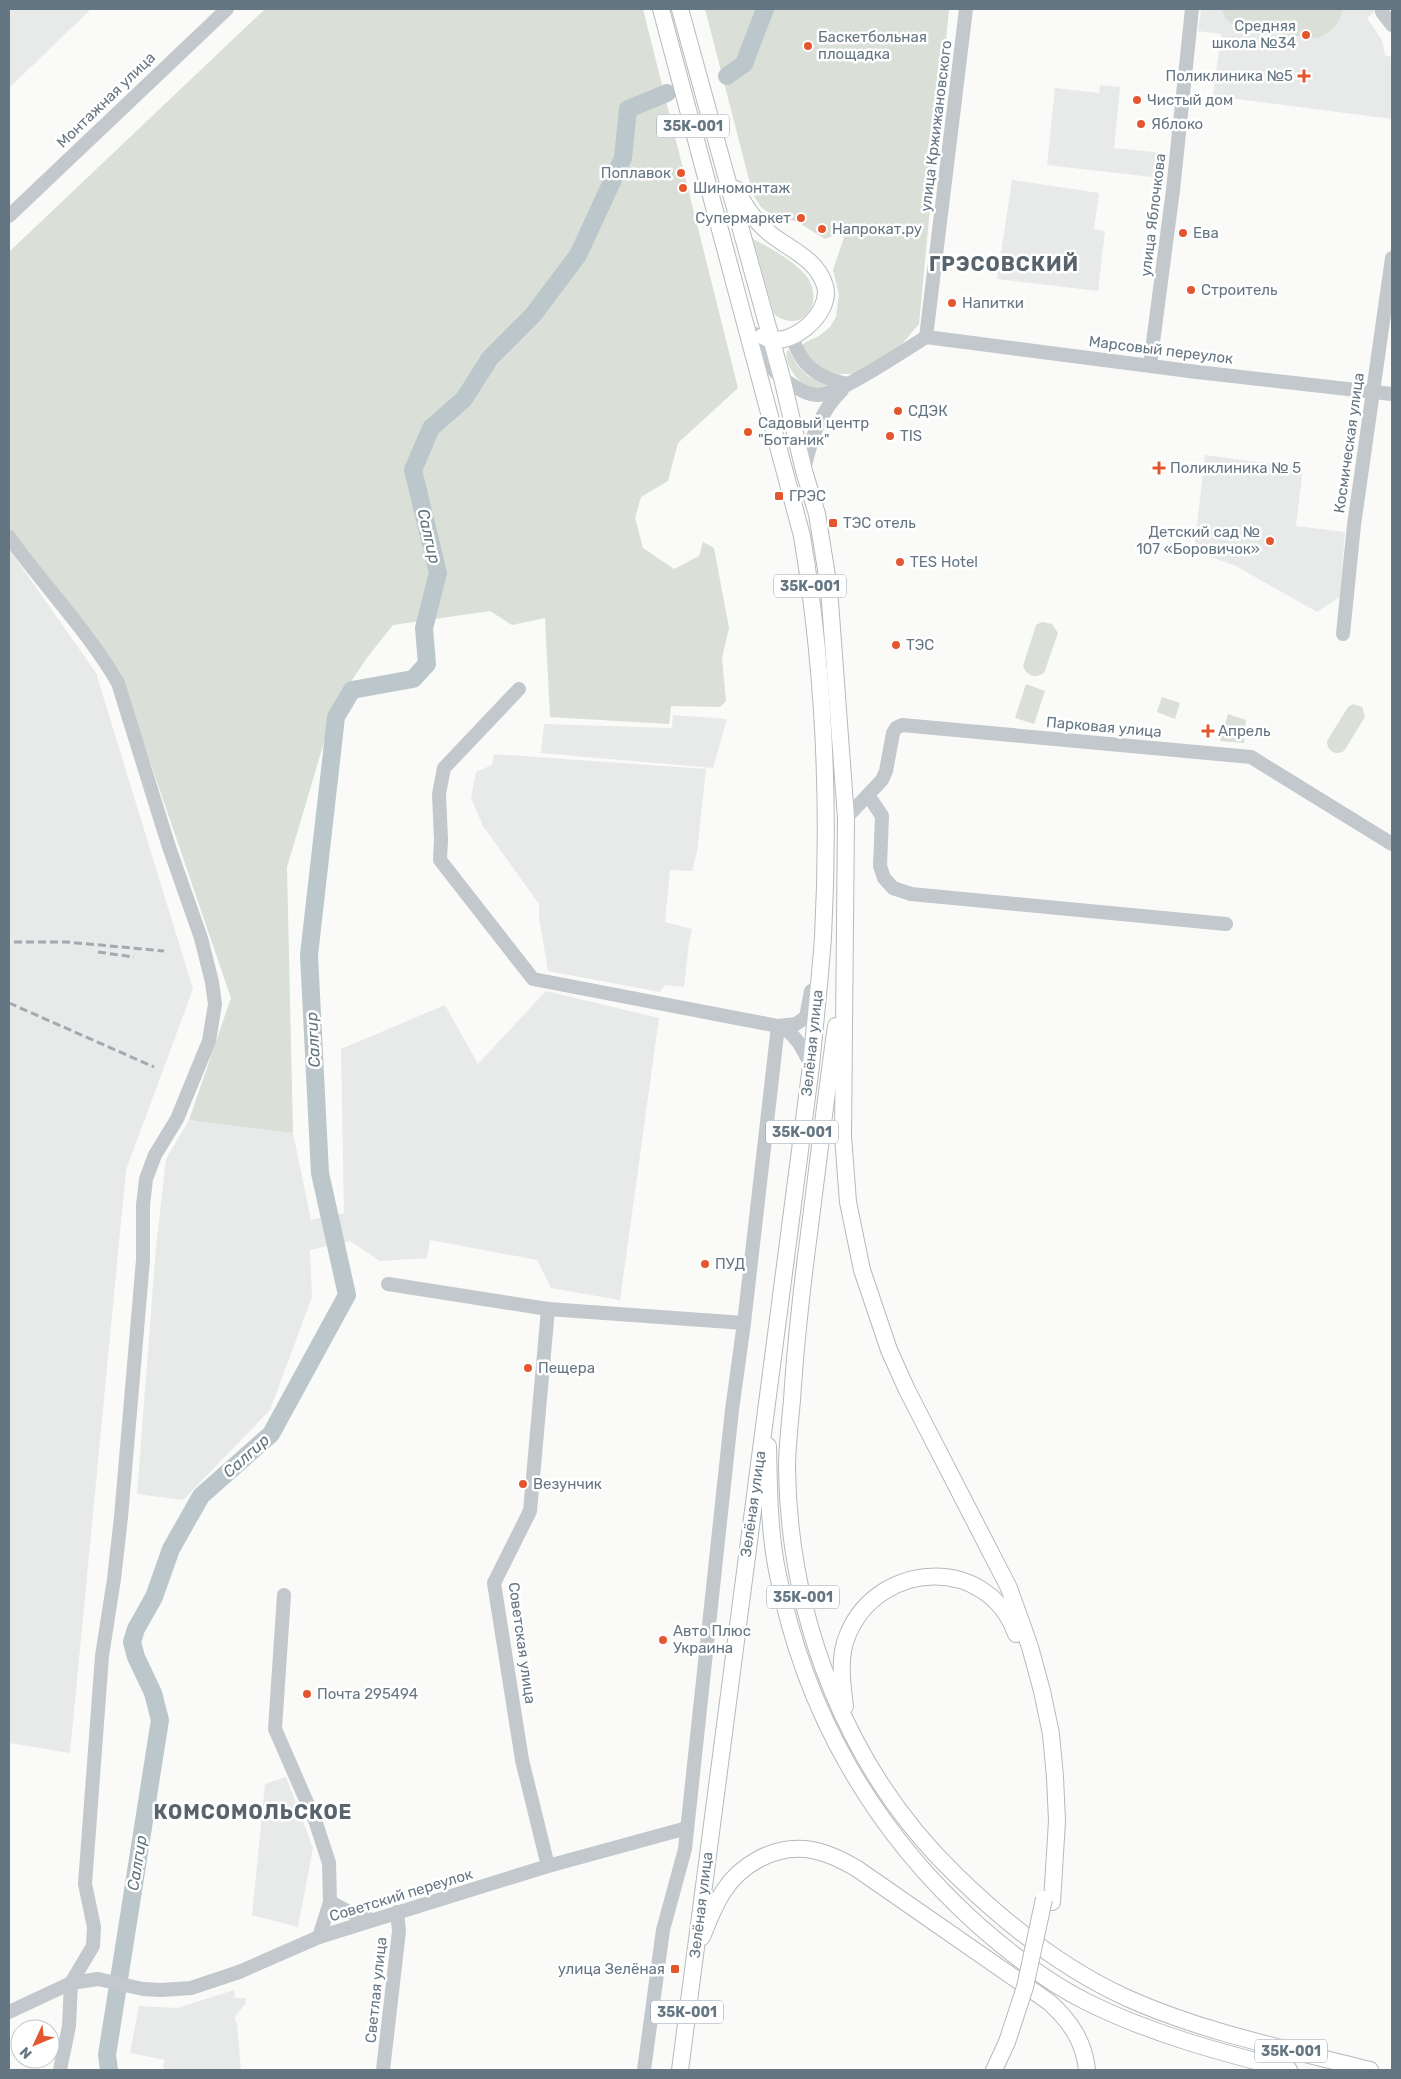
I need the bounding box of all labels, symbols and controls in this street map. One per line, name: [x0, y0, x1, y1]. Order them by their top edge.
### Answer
place label: Средняя школа №34: [1212, 17, 1296, 52]
place label: Баскетбольная площадка: [818, 28, 927, 63]
marker: Средняя школа №34: [1300, 29, 1312, 41]
street label: улица Кржижановского: [917, 39, 955, 213]
marker: Баскетбольная площадка: [802, 40, 814, 52]
street label: Монтажная улица: [53, 48, 159, 152]
place label: Поликлиника №5: [1166, 67, 1293, 85]
marker: Поликлиника №5: [1297, 69, 1311, 83]
place label: Чистый дом: [1147, 91, 1233, 109]
marker: Чистый дом: [1131, 94, 1143, 106]
road number: 35К-001: [657, 114, 729, 138]
place label: Яблоко: [1151, 115, 1203, 133]
marker: Яблоко: [1135, 118, 1147, 130]
street label: улица Яблочкова: [1137, 152, 1169, 278]
place label: Поплавок: [601, 164, 671, 182]
marker: Поплавок: [675, 167, 687, 179]
place label: Шиномонтаж: [693, 179, 790, 197]
marker: Шиномонтаж: [677, 182, 689, 194]
place label: Супермаркет: [695, 209, 791, 227]
marker: Супермаркет: [795, 212, 807, 224]
place label: Напрокат.ру: [832, 220, 922, 238]
marker: Напрокат.ру: [816, 223, 828, 235]
place label: Ева: [1193, 224, 1219, 242]
marker: Ева: [1177, 227, 1189, 239]
district label: ГРЭСОВСКИЙ: [929, 252, 1079, 276]
place label: Строитель: [1201, 281, 1278, 299]
marker: Строитель: [1185, 284, 1197, 296]
place label: Напитки: [962, 294, 1024, 312]
marker: Напитки: [946, 297, 958, 309]
street label: Марсовый переулок: [1088, 332, 1234, 368]
street label: Космическая улица: [1330, 372, 1368, 514]
place label: СДЭК: [908, 402, 948, 420]
marker: СДЭК: [892, 405, 904, 417]
place label: Садовый центр "Ботаник": [758, 414, 869, 449]
marker: Садовый центр "Ботаник": [742, 426, 754, 438]
place label: TIS: [900, 427, 922, 445]
marker: TIS: [884, 430, 896, 442]
place label: Поликлиника № 5: [1170, 459, 1301, 477]
marker: Поликлиника № 5: [1152, 461, 1166, 475]
place label: ГРЭС: [789, 487, 826, 505]
marker: ГРЭС: [773, 490, 785, 502]
water label: Салгир: [414, 507, 445, 566]
place label: ТЭС отель: [843, 514, 916, 532]
marker: ТЭС отель: [827, 517, 839, 529]
place label: Детский сад № 107 «Боровичок»: [1136, 523, 1260, 558]
marker: Детский сад № 107 «Боровичок»: [1264, 535, 1276, 547]
place label: TES Hotel: [910, 553, 978, 571]
marker: TES Hotel: [894, 556, 906, 568]
road number: 35К-001: [774, 574, 846, 598]
place label: ТЭС: [906, 636, 934, 654]
marker: ТЭС: [890, 639, 902, 651]
street label: Парковая улица: [1045, 713, 1163, 741]
place label: Апрель: [1218, 722, 1271, 740]
marker: Апрель: [1202, 725, 1214, 737]
street label: Зелёная улица: [797, 989, 827, 1097]
water label: Салгир: [302, 1011, 324, 1068]
road number: 35К-001: [766, 1120, 838, 1144]
place label: ПУД: [715, 1255, 746, 1273]
marker: ПУД: [699, 1258, 711, 1270]
place label: Пещера: [538, 1359, 595, 1377]
marker: Пещера: [522, 1362, 534, 1374]
water label: Салгир: [219, 1430, 273, 1482]
street label: Зелёная улица: [737, 1450, 769, 1558]
place label: Везунчик: [533, 1475, 602, 1493]
marker: Везунчик: [517, 1478, 529, 1490]
street label: Советская улица: [505, 1581, 539, 1705]
road number: 35К-001: [767, 1585, 839, 1608]
place label: Авто Плюс Украина: [673, 1622, 751, 1657]
marker: Авто Плюс Украина: [657, 1634, 669, 1646]
place label: Почта 295494: [317, 1685, 418, 1703]
marker: Почта 295494: [301, 1688, 313, 1700]
district label: КОМСОМОЛЬСКОЕ: [154, 1800, 352, 1824]
water label: Салгир: [123, 1834, 151, 1892]
street label: Зелёная улица: [686, 1851, 716, 1959]
street label: Советский переулок: [327, 1865, 475, 1925]
street label: Светлая улица: [361, 1936, 391, 2044]
place label: улица Зелёная: [558, 1960, 665, 1978]
marker: улица Зелёная: [669, 1963, 681, 1975]
road number: 35К-001: [651, 2000, 723, 2024]
north arrow: [10, 2019, 60, 2069]
road number: 35К-001: [1255, 2040, 1327, 2062]
text: N: [16, 2043, 36, 2062]

